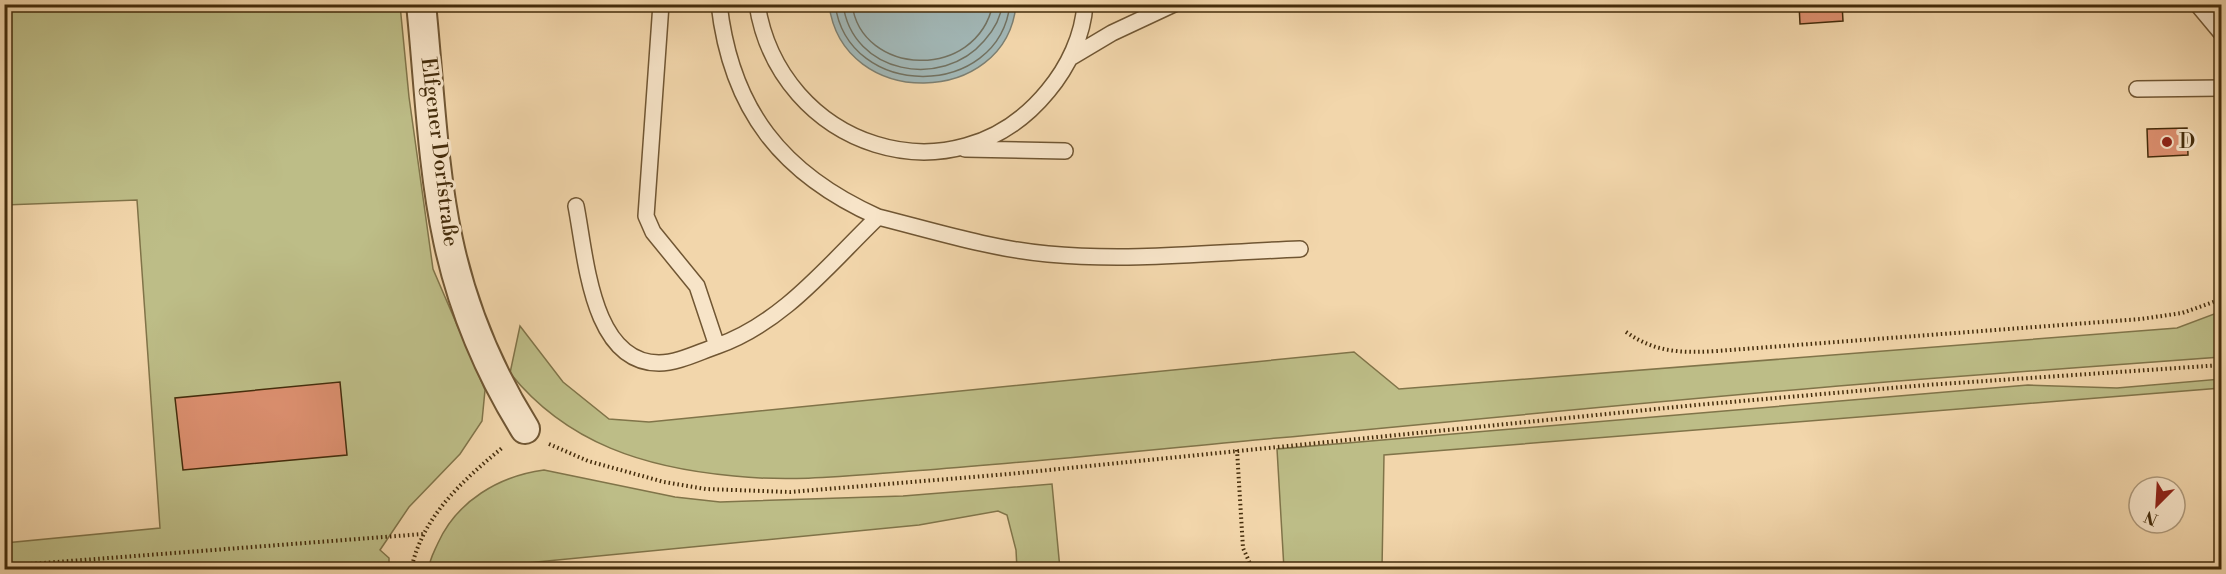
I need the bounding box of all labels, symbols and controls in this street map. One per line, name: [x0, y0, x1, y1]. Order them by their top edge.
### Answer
street label: Elfgener Dorfstraße: [414, 56, 464, 248]
place label: D: [2179, 129, 2195, 155]
marker: D: [2160, 135, 2174, 149]
north arrow: [2127, 475, 2187, 535]
text: N: [2141, 506, 2161, 529]

